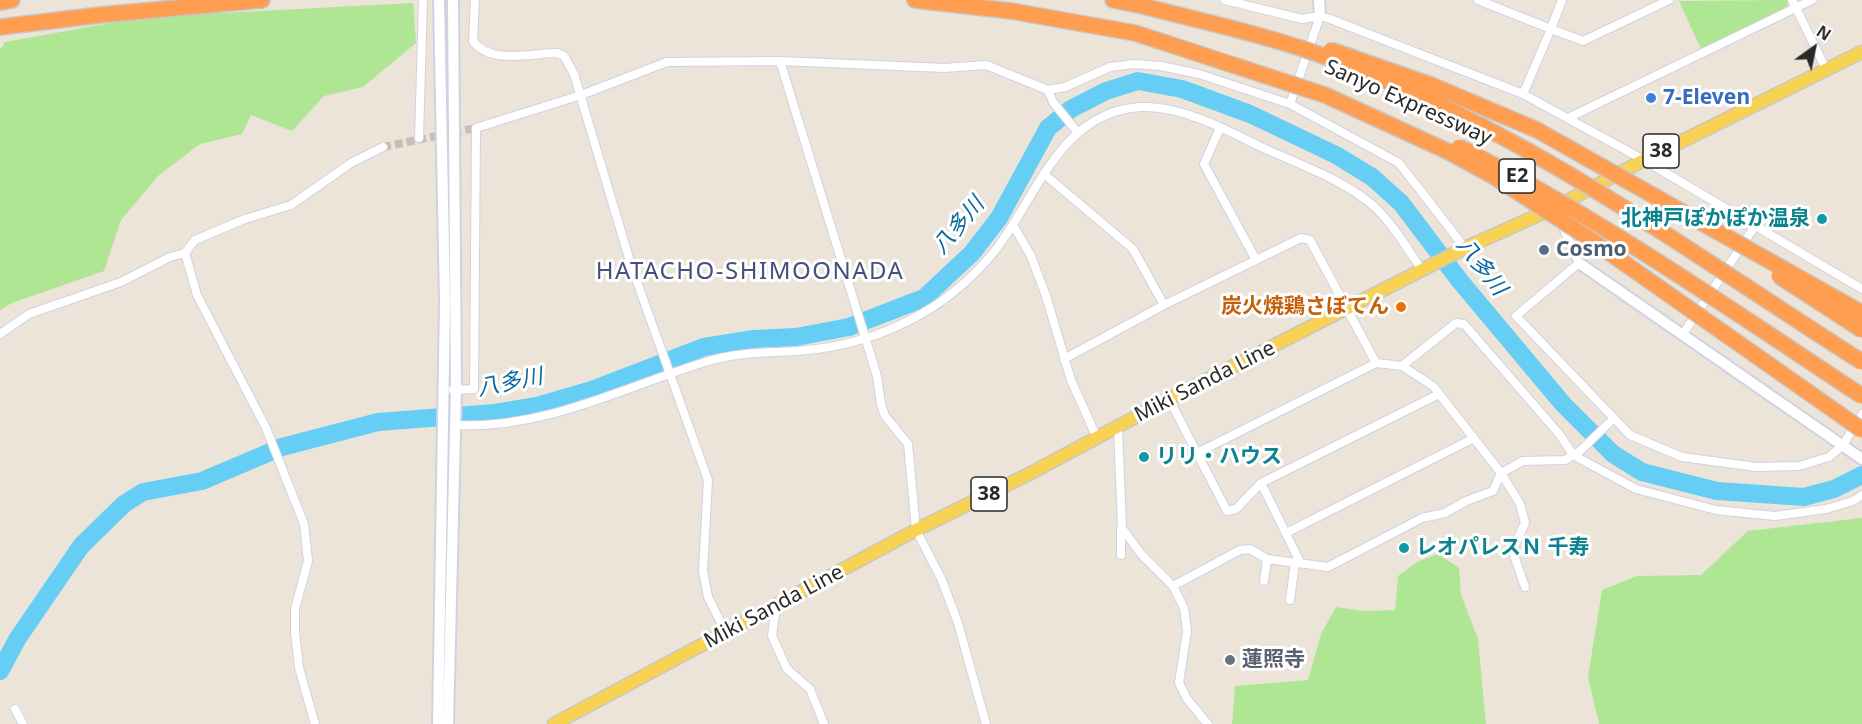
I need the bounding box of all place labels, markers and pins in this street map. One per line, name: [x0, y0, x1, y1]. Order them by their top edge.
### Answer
place label: 7-Eleven: [1663, 85, 1750, 111]
marker: 7-Eleven: [1644, 91, 1658, 105]
place label: 北神戸ぽかぽか温泉: [1621, 206, 1810, 232]
marker: 北神戸ぽかぽか温泉: [1815, 212, 1829, 226]
place label: Cosmo: [1556, 237, 1627, 263]
marker: Cosmo: [1537, 243, 1551, 257]
place label: 炭火焼鶏さぼてん: [1221, 294, 1389, 320]
marker: 炭火焼鶏さぼてん: [1394, 300, 1408, 314]
place label: リリ・ハウス: [1156, 444, 1282, 470]
marker: リリ・ハウス: [1137, 450, 1151, 464]
place label: レオパレスＮ 千寿: [1416, 535, 1589, 561]
marker: レオパレスＮ 千寿: [1397, 541, 1411, 555]
place label: 蓮照寺: [1242, 647, 1305, 673]
marker: 蓮照寺: [1223, 653, 1237, 667]

